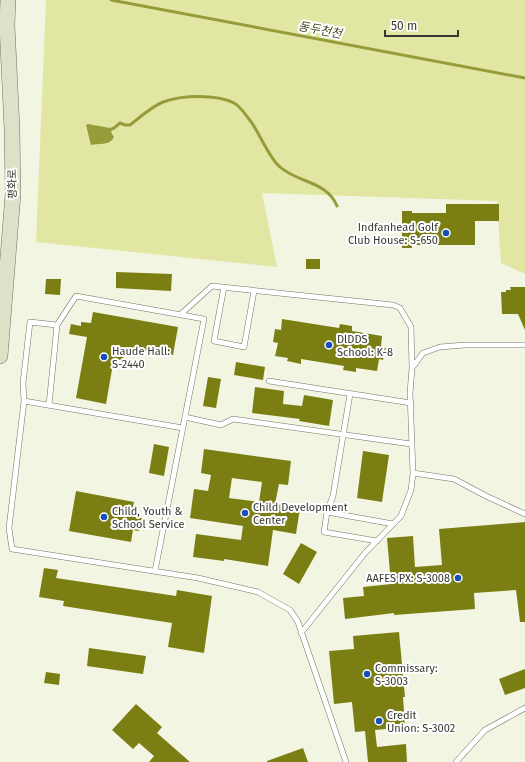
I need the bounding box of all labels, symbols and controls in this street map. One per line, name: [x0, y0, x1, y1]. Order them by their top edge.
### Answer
scale bar: [385, 12, 458, 38]
water label: 동두천천: [297, 19, 345, 41]
text: 50 m: [391, 19, 417, 33]
street label: 평화로: [6, 169, 19, 199]
place label: Indfanhead Golf Club House: S-650: [348, 221, 439, 247]
marker: Indfanhead Golf Club House: S-650: [441, 228, 451, 238]
place label: DlDDS School: K-8: [337, 333, 393, 359]
marker: DlDDS School: K-8: [324, 340, 334, 350]
place label: Haude Hall: S-2440: [112, 345, 170, 371]
marker: Haude Hall: S-2440: [99, 352, 109, 362]
place label: Child Development Center: [253, 501, 348, 527]
place label: Child, Youth & School Service: [112, 505, 184, 531]
marker: Child Development Center: [240, 508, 250, 518]
marker: Child, Youth & School Service: [99, 512, 109, 522]
place label: AAFES PX: S-3008: [366, 572, 450, 585]
marker: AAFES PX: S-3008: [453, 573, 463, 583]
place label: Commissary: S-3003: [375, 662, 438, 688]
marker: Commissary: S-3003: [362, 669, 372, 679]
place label: Credit Union: S-3002: [387, 709, 455, 735]
marker: Credit Union: S-3002: [374, 716, 384, 726]

